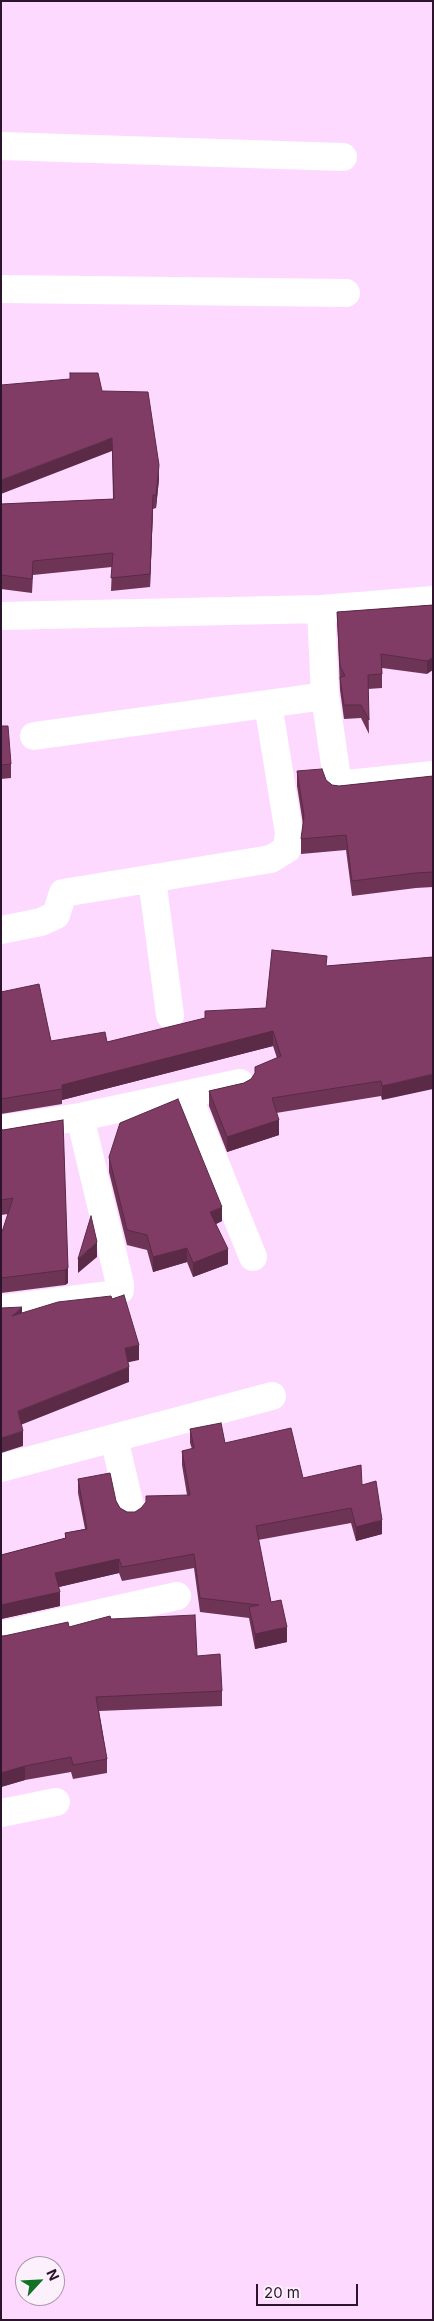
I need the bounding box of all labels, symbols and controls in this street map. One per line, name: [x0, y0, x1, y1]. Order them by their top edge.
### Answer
north arrow: [15, 2256, 65, 2306]
text: N: [43, 2266, 63, 2283]
scale bar: [259, 2274, 362, 2306]
text: 20 m: [264, 2283, 300, 2302]

